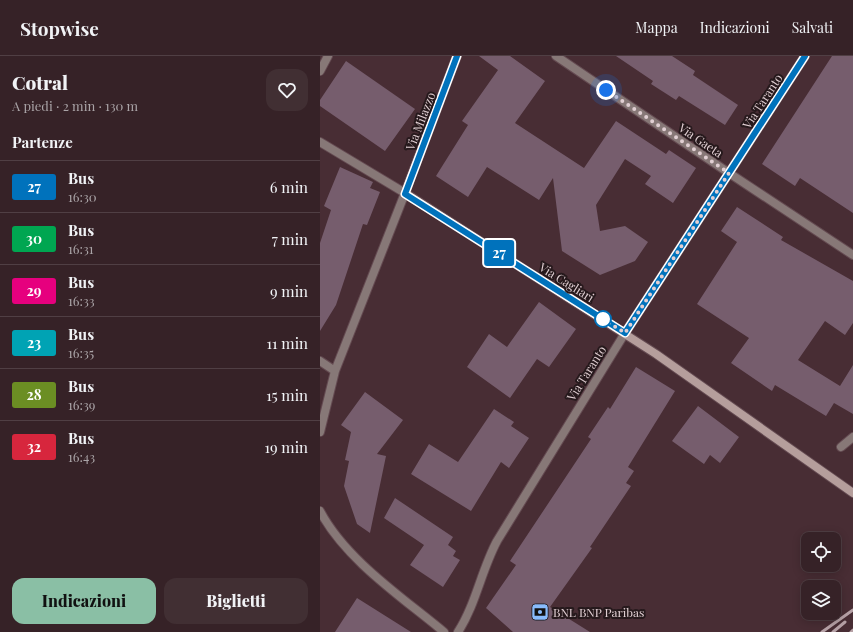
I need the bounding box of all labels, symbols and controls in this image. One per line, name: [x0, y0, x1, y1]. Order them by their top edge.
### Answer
text: Stopwise: [20, 15, 99, 41]
text: Mappa: [635, 18, 678, 37]
text: Indicazioni: [700, 18, 770, 37]
text: Salvati: [792, 18, 833, 37]
text: Cotral: [12, 69, 68, 95]
button: heart: [266, 69, 308, 111]
street label: Via Taranto: [738, 70, 786, 132]
your location: [596, 80, 616, 100]
street label: Via Milazzo: [401, 89, 439, 153]
text: A piedi · 2 min · 130 m: [12, 97, 138, 114]
street label: Via Gaeta: [675, 119, 726, 161]
text: Partenze: [12, 132, 73, 152]
text: Bus: [68, 168, 94, 188]
text: 27: [27, 177, 41, 196]
text: 6 min: [270, 177, 308, 197]
text: 16:30: [68, 188, 97, 205]
text: Bus: [68, 220, 94, 240]
text: 30: [26, 229, 42, 248]
text: 7 min: [272, 229, 308, 249]
text: 16:31: [68, 240, 94, 257]
line badge: 27: [481, 240, 517, 266]
text: 27: [492, 243, 506, 262]
street label: Via Cagliari: [536, 258, 598, 305]
text: Bus: [68, 272, 94, 292]
text: 29: [26, 281, 42, 300]
text: 9 min: [270, 281, 308, 301]
text: 16:33: [68, 292, 95, 309]
unlabelled marker: [594, 310, 612, 328]
text: Bus: [68, 324, 94, 344]
text: 23: [27, 333, 41, 352]
text: 11 min: [266, 333, 308, 353]
street label: Via Taranto: [562, 342, 609, 404]
text: 16:35: [68, 344, 94, 361]
text: Bus: [68, 376, 94, 396]
text: 28: [26, 385, 42, 404]
text: 15 min: [266, 385, 308, 405]
text: 16:39: [68, 396, 95, 413]
text: Bus: [68, 428, 94, 448]
text: 32: [27, 437, 41, 456]
text: 19 min: [264, 437, 308, 457]
text: 16:43: [68, 448, 95, 465]
map controls: [801, 532, 841, 620]
button: locate: [801, 532, 841, 572]
button: Indicazioni: [12, 578, 156, 624]
button: Biglietti: [164, 578, 308, 624]
button: layers: [801, 580, 841, 620]
bank icon: BNL BNP Paribas: [530, 602, 550, 622]
place label: BNL BNP Paribas: [553, 604, 644, 620]

